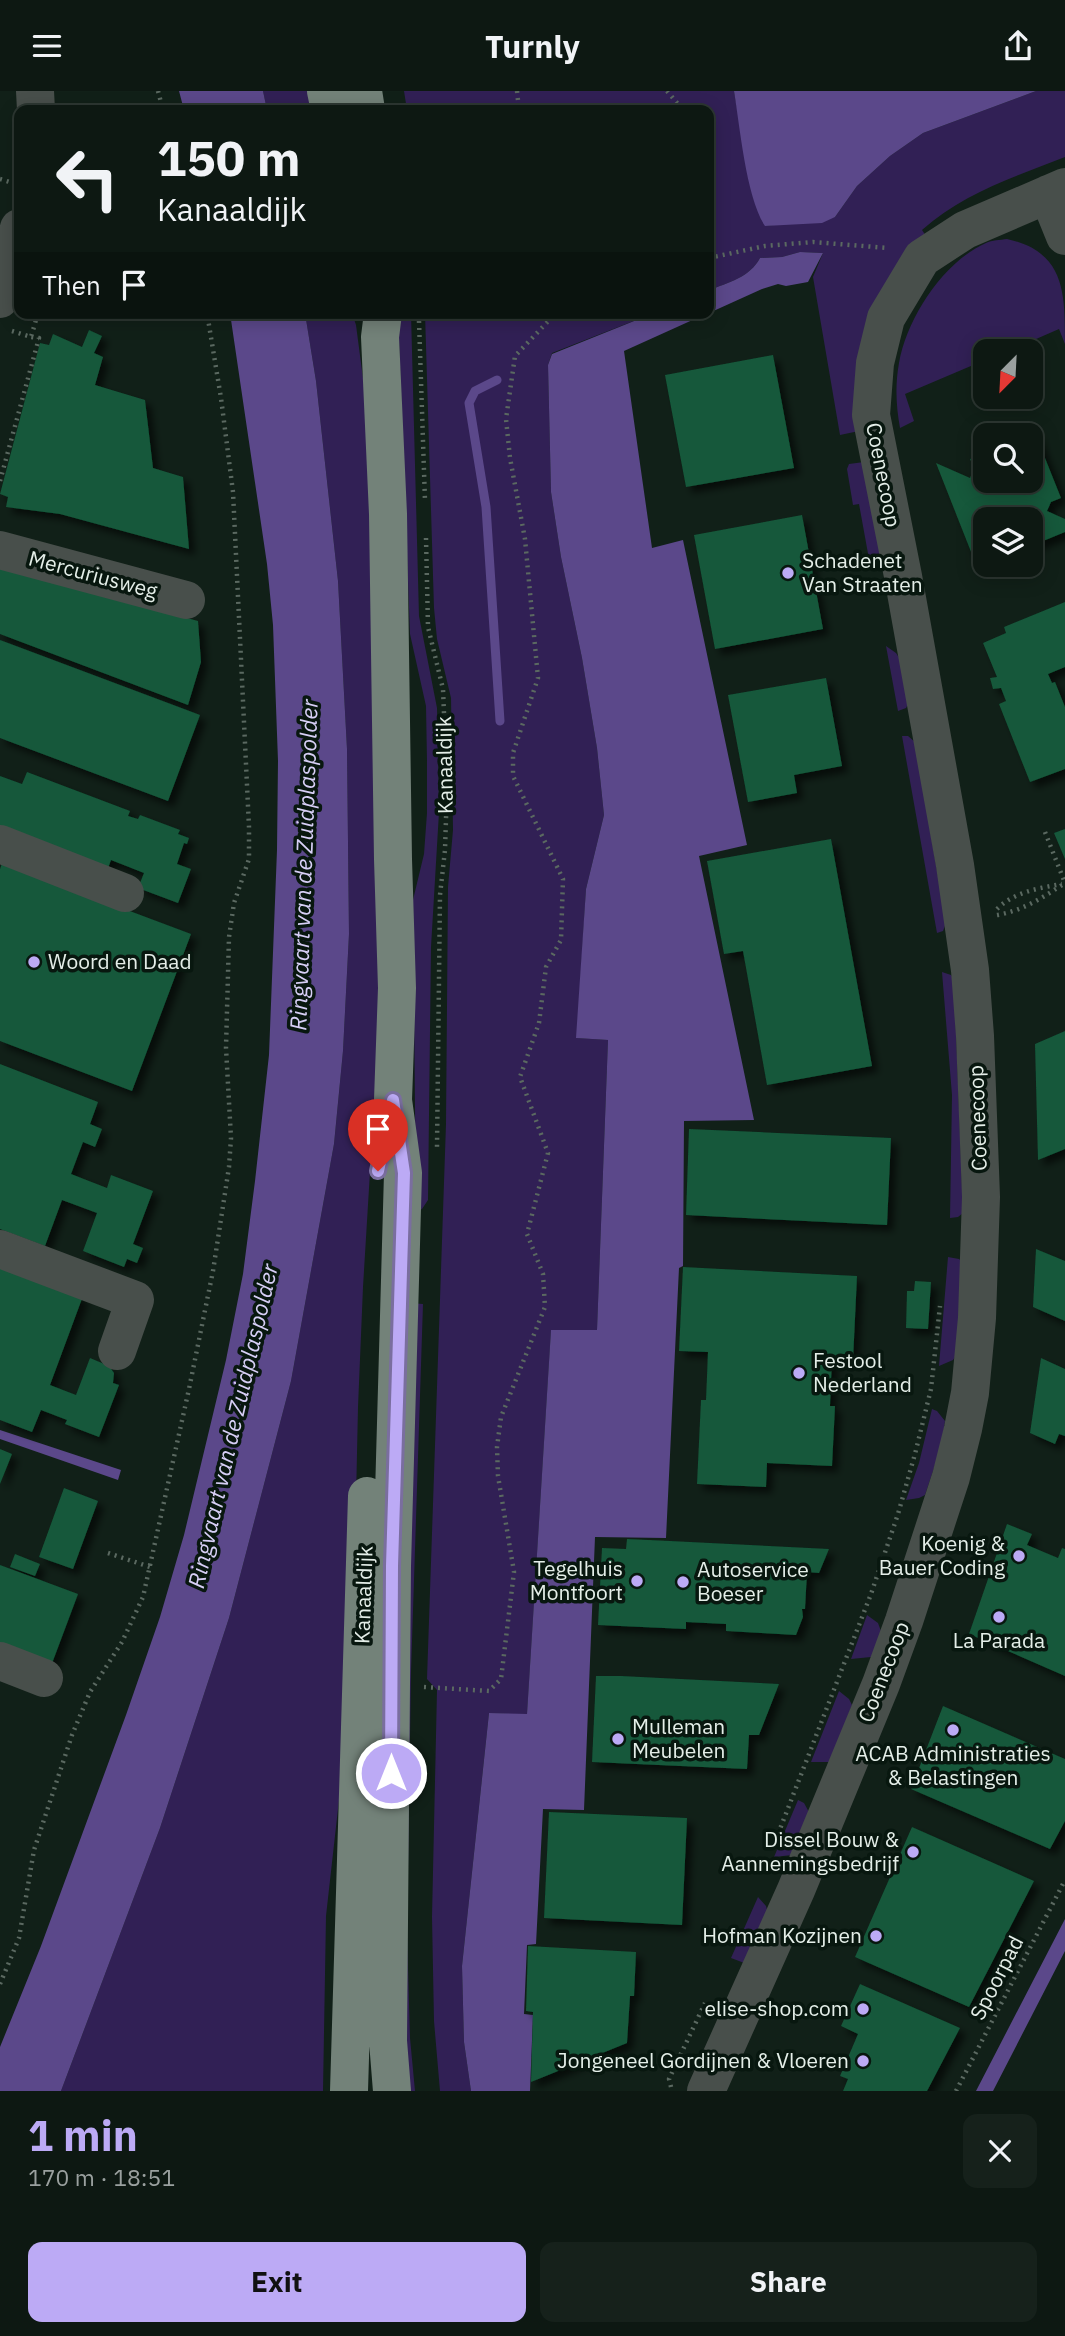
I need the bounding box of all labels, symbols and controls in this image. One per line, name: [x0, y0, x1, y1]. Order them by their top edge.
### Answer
text: Turnly: [485, 25, 580, 67]
icon: menu: [28, 27, 66, 65]
icon: share: [999, 27, 1037, 65]
text: 150 m: [157, 126, 301, 189]
icon: left: [42, 133, 133, 224]
text: Kanaaldijk: [157, 188, 306, 230]
icon: arrive: [115, 266, 153, 304]
text: Then: [42, 268, 101, 302]
north arrow: [973, 339, 1043, 409]
map controls: [973, 339, 1043, 577]
street label: Coenecoop: [860, 420, 908, 529]
button: search: [973, 423, 1043, 493]
button: layers: [973, 507, 1043, 577]
street label: Mercuriusweg: [26, 543, 161, 605]
place label: Schadenet Van Straaten: [802, 546, 923, 598]
marker: Schadenet Van Straaten: [780, 565, 796, 581]
water label: Ringvaart van de Zuidplaspolder: [282, 698, 324, 1031]
street label: Kanaaldijk: [429, 716, 459, 814]
place label: Woord en Daad: [48, 947, 192, 975]
marker: Woord en Daad: [26, 954, 42, 970]
street label: Coenecoop: [961, 1065, 993, 1171]
pin: [348, 1099, 408, 1171]
icon: arrive: [359, 1110, 397, 1148]
water label: Ringvaart van de Zuidplaspolder: [180, 1260, 284, 1591]
place label: Festool Nederland: [813, 1346, 912, 1398]
marker: Festool Nederland: [791, 1365, 807, 1381]
place label: Koenig & Bauer Coding: [879, 1529, 1005, 1581]
street label: Kanaaldijk: [347, 1545, 379, 1644]
marker: Koenig & Bauer Coding: [1011, 1548, 1027, 1564]
place label: Tegelhuis Montfoort: [530, 1554, 623, 1606]
place label: Autoservice Boeser: [697, 1555, 809, 1607]
marker: Tegelhuis Montfoort: [629, 1573, 645, 1589]
marker: Autoservice Boeser: [675, 1574, 691, 1590]
marker: La Parada: [991, 1609, 1007, 1625]
street label: Coenecoop: [851, 1617, 915, 1726]
place label: La Parada: [953, 1626, 1045, 1654]
place label: Mulleman Meubelen: [632, 1712, 725, 1764]
marker: ACAB Administraties & Belastingen: [945, 1722, 961, 1738]
marker: Mulleman Meubelen: [610, 1731, 626, 1747]
position arrow: [354, 1736, 428, 1810]
place label: ACAB Administraties & Belastingen: [855, 1739, 1051, 1791]
place label: Dissel Bouw & Aannemingsbedrijf: [721, 1825, 899, 1877]
marker: Dissel Bouw & Aannemingsbedrijf: [905, 1844, 921, 1860]
place label: Hofman Kozijnen: [702, 1921, 862, 1949]
marker: Hofman Kozijnen: [868, 1928, 884, 1944]
street label: Spoorpad: [963, 1931, 1029, 2025]
place label: elise-shop.com: [704, 1994, 849, 2022]
marker: elise-shop.com: [855, 2001, 871, 2017]
place label: Jongeneel Gordijnen & Vloeren: [557, 2046, 849, 2074]
marker: Jongeneel Gordijnen & Vloeren: [855, 2053, 871, 2069]
text: 1 min: [28, 2108, 138, 2163]
button: close: [963, 2114, 1037, 2188]
text: 170 m · 18:51: [28, 2162, 175, 2192]
button: Exit: [28, 2242, 526, 2322]
button: Share: [540, 2242, 1037, 2322]

